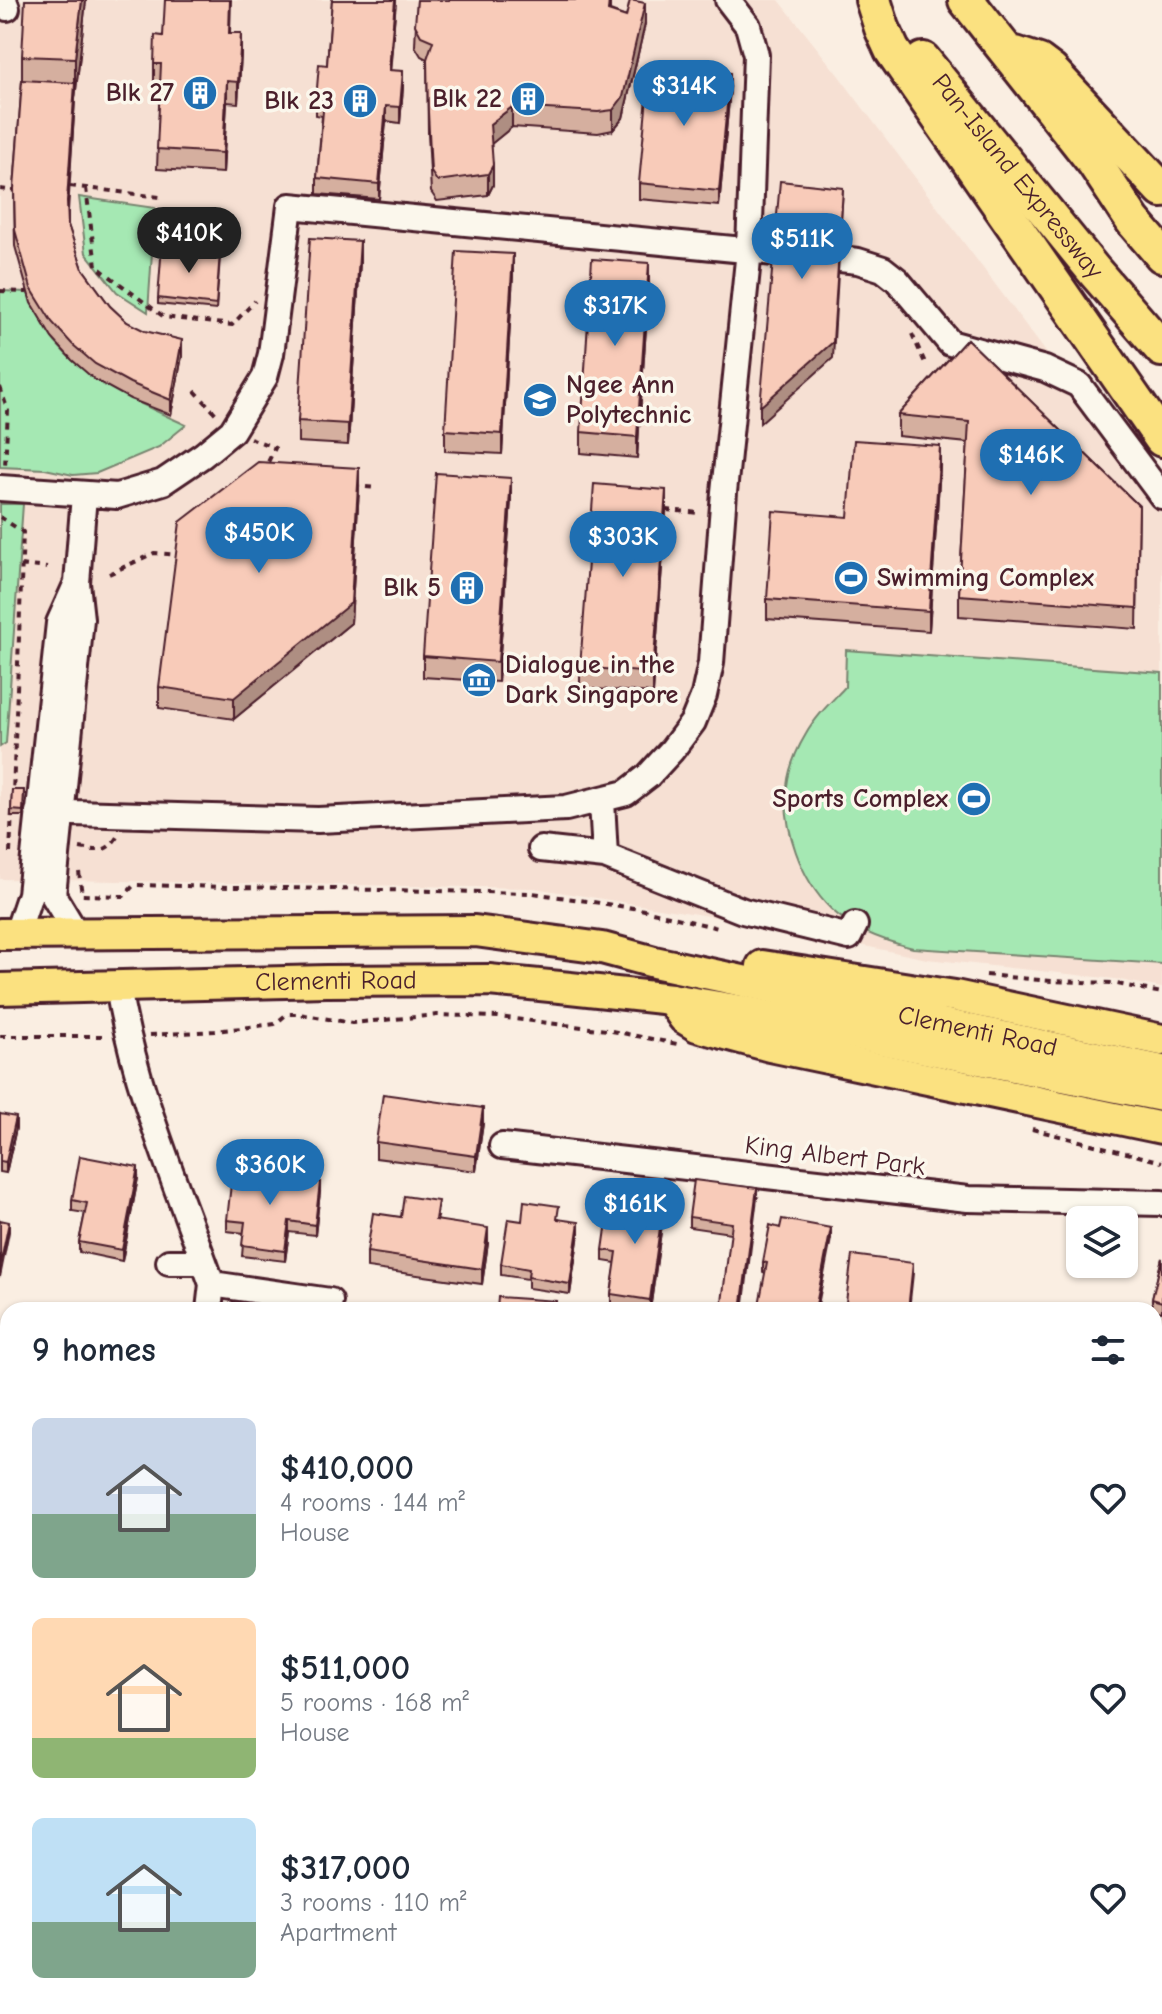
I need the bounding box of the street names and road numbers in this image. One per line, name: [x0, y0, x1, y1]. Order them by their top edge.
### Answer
street label: Pan-Island Expressway: [925, 68, 1110, 285]
street label: Clementi Road: [255, 965, 417, 998]
street label: Clementi Road: [895, 1000, 1060, 1063]
street label: King Albert Park: [743, 1130, 927, 1182]

